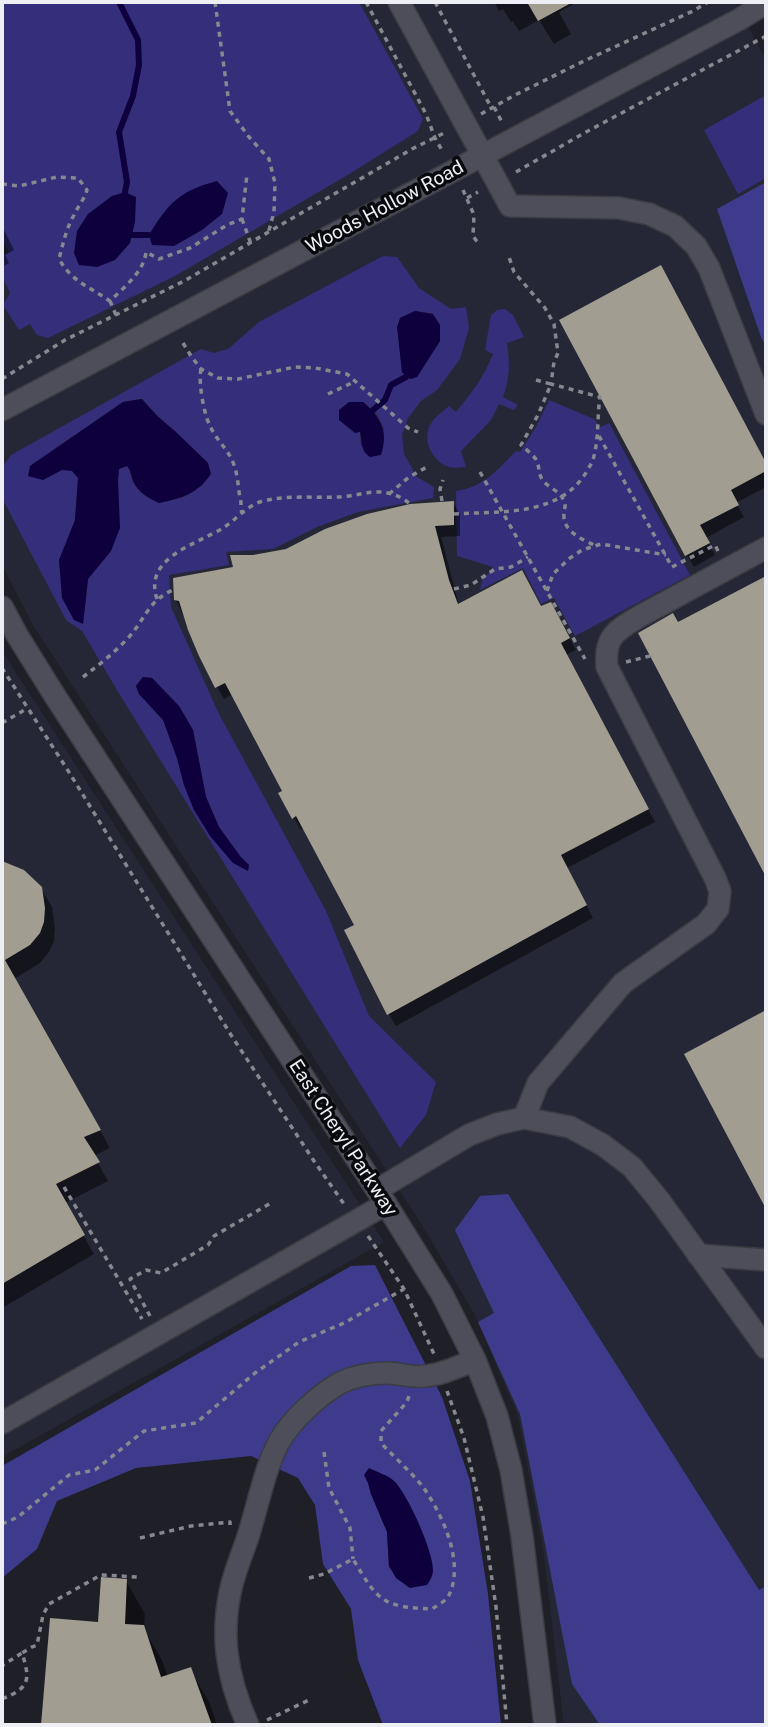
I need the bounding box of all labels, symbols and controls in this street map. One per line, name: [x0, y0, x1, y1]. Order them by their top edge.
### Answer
street label: Woods Hollow Road: [302, 156, 468, 258]
street label: East Cheryl Parkway: [284, 1055, 402, 1221]

